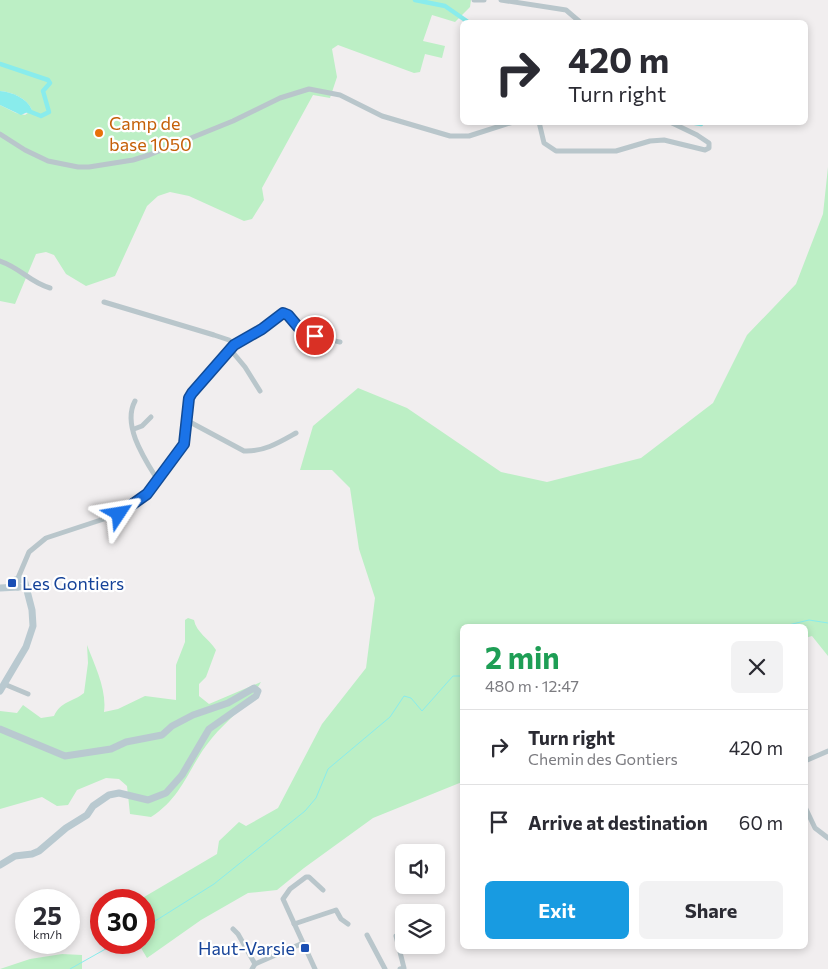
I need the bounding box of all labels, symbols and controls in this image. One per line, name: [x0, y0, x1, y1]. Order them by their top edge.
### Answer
text: 420 m: [568, 37, 669, 80]
icon: right: [485, 40, 550, 105]
text: Turn right: [568, 80, 666, 107]
place label: Camp de base 1050: [109, 112, 192, 155]
marker: Camp de base 1050: [93, 127, 105, 139]
pin: [294, 315, 336, 357]
icon: arrive: [301, 322, 329, 350]
position arrow: [92, 487, 144, 539]
place label: Les Gontiers: [22, 572, 124, 594]
marker: Les Gontiers: [6, 577, 18, 589]
text: 2 min: [485, 638, 560, 675]
button: close: [731, 641, 783, 693]
text: 480 m · 12:47: [485, 676, 579, 695]
text: Turn right: [528, 726, 615, 749]
icon: right: [485, 733, 513, 761]
text: 420 m: [729, 736, 783, 759]
text: Chemin des Gontiers: [528, 749, 678, 768]
icon: arrive: [485, 808, 513, 836]
text: Arrive at destination: [528, 811, 708, 834]
text: 60 m: [739, 811, 783, 834]
map controls: [395, 844, 445, 954]
button: sound: [395, 844, 445, 894]
button: Exit: [485, 881, 629, 939]
button: Share: [639, 881, 783, 939]
speed limit sign: 30: [90, 889, 155, 954]
text: 25: [33, 900, 62, 930]
button: layers: [395, 904, 445, 954]
text: km/h: [33, 927, 62, 941]
place label: Haut-Varsie: [198, 937, 295, 959]
marker: Haut-Varsie: [299, 942, 311, 954]

